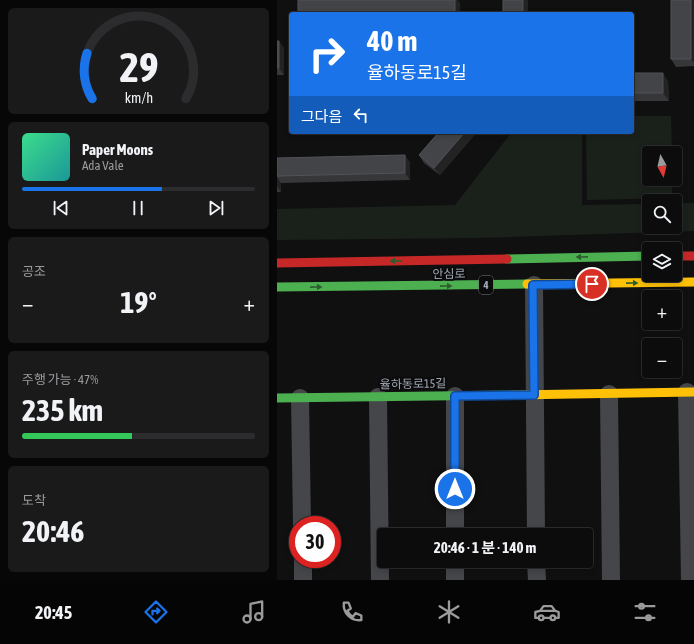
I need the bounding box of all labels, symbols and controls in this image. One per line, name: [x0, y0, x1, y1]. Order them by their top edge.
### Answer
text: 40 m: [367, 25, 417, 57]
icon: right: [301, 28, 353, 80]
text: 29: [119, 43, 158, 91]
text: 율하동로15길: [367, 62, 467, 83]
text: km/h: [124, 90, 153, 106]
icon: left: [350, 104, 372, 126]
text: 그다음: [301, 108, 342, 125]
text: Paper Moons: [82, 141, 153, 158]
north arrow: [642, 146, 682, 186]
map controls: [642, 146, 682, 378]
text: Ada Vale: [82, 158, 124, 173]
button: search: [642, 194, 682, 234]
icon: previous: [50, 197, 72, 219]
icon: pause: [127, 197, 149, 219]
icon: next: [205, 197, 227, 219]
button: layers: [642, 242, 682, 282]
one-way arrow: [575, 254, 588, 260]
one-way arrow: [390, 257, 402, 264]
text: 공조: [22, 264, 46, 279]
street label: 안심로: [432, 267, 466, 281]
pin: [575, 267, 609, 301]
icon: arrive: [581, 273, 603, 295]
road number: 4: [479, 276, 493, 294]
one-way arrow: [626, 280, 639, 286]
one-way arrow: [440, 283, 453, 289]
one-way arrow: [310, 284, 323, 290]
text: 19°: [120, 285, 157, 319]
text: −: [22, 290, 33, 316]
text: +: [244, 290, 255, 316]
button: +: [642, 290, 682, 330]
button: −: [642, 338, 682, 378]
text: 주행 가능 · 47%: [22, 372, 98, 387]
street label: 율하동로15길: [380, 376, 446, 392]
text: 235 km: [22, 393, 103, 427]
position arrow: [434, 468, 476, 510]
text: 도착: [22, 493, 46, 508]
text: 20:46: [22, 514, 84, 548]
speed limit sign: 30: [289, 516, 341, 568]
text: 20:46 · 1 분 · 140 m: [434, 539, 536, 556]
icon: directions: [142, 598, 170, 626]
icon: music: [240, 598, 268, 626]
icon: phone: [338, 598, 366, 626]
icon: climate: [435, 598, 463, 626]
icon: car: [533, 598, 561, 626]
icon: filters: [631, 598, 659, 626]
text: 20:45: [35, 602, 72, 623]

